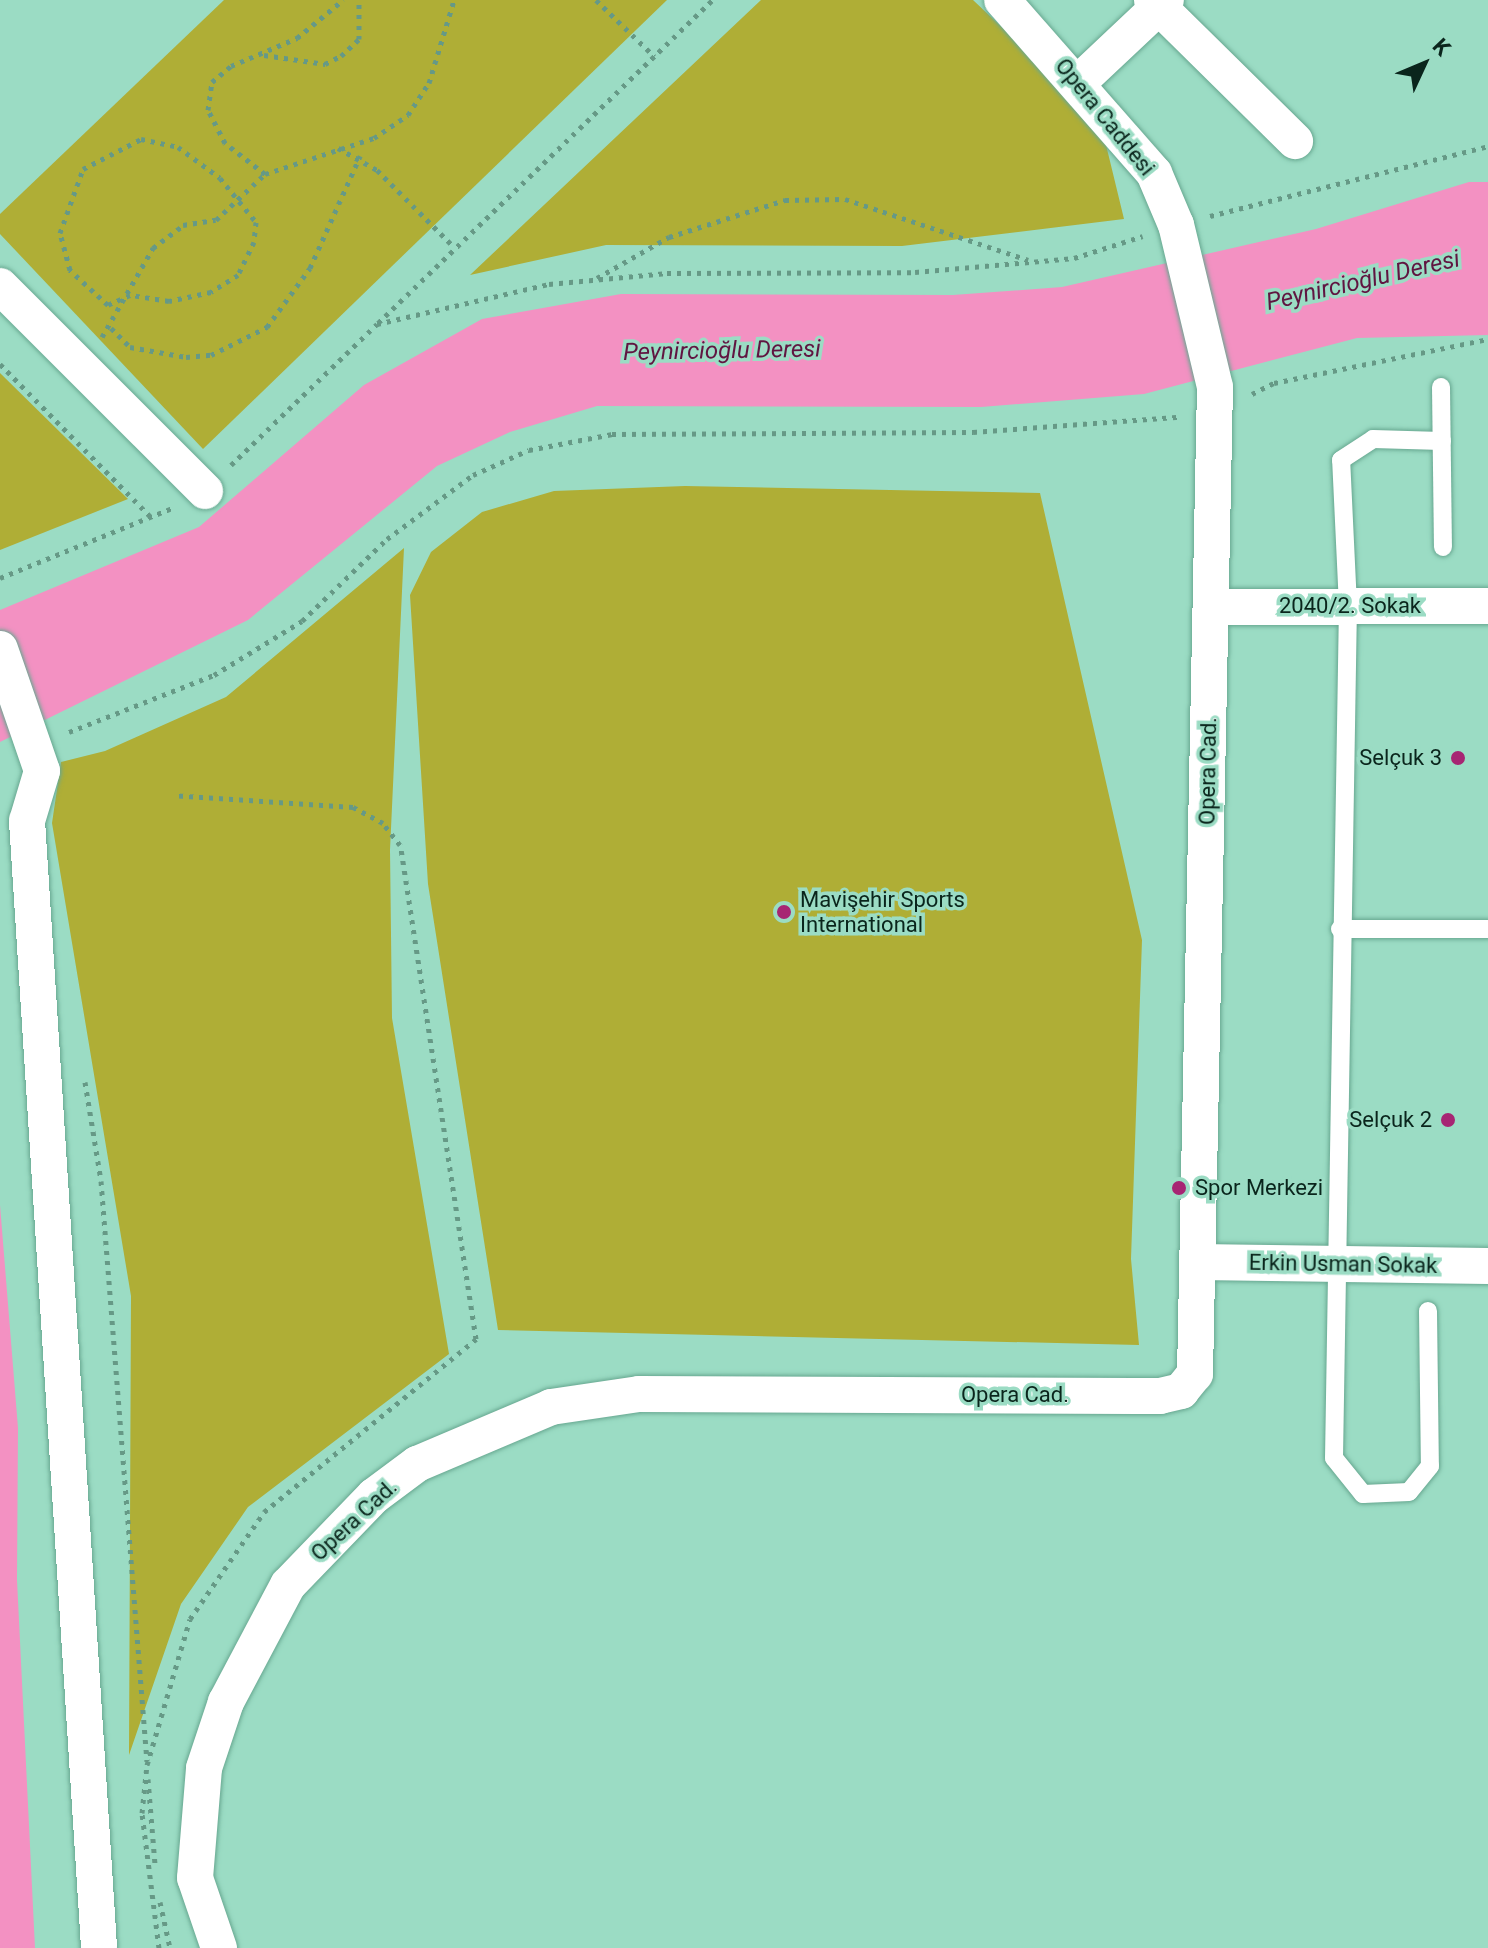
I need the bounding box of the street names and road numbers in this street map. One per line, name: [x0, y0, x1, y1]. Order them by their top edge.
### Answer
street label: Opera Caddesi: [1050, 53, 1160, 181]
street label: 2040/2. Sokak: [1279, 593, 1421, 619]
street label: Opera Cad.: [1194, 717, 1222, 825]
street label: Erkin Usman Sokak: [1249, 1249, 1437, 1279]
street label: Opera Cad.: [961, 1382, 1069, 1408]
street label: Opera Cad.: [305, 1473, 403, 1567]

